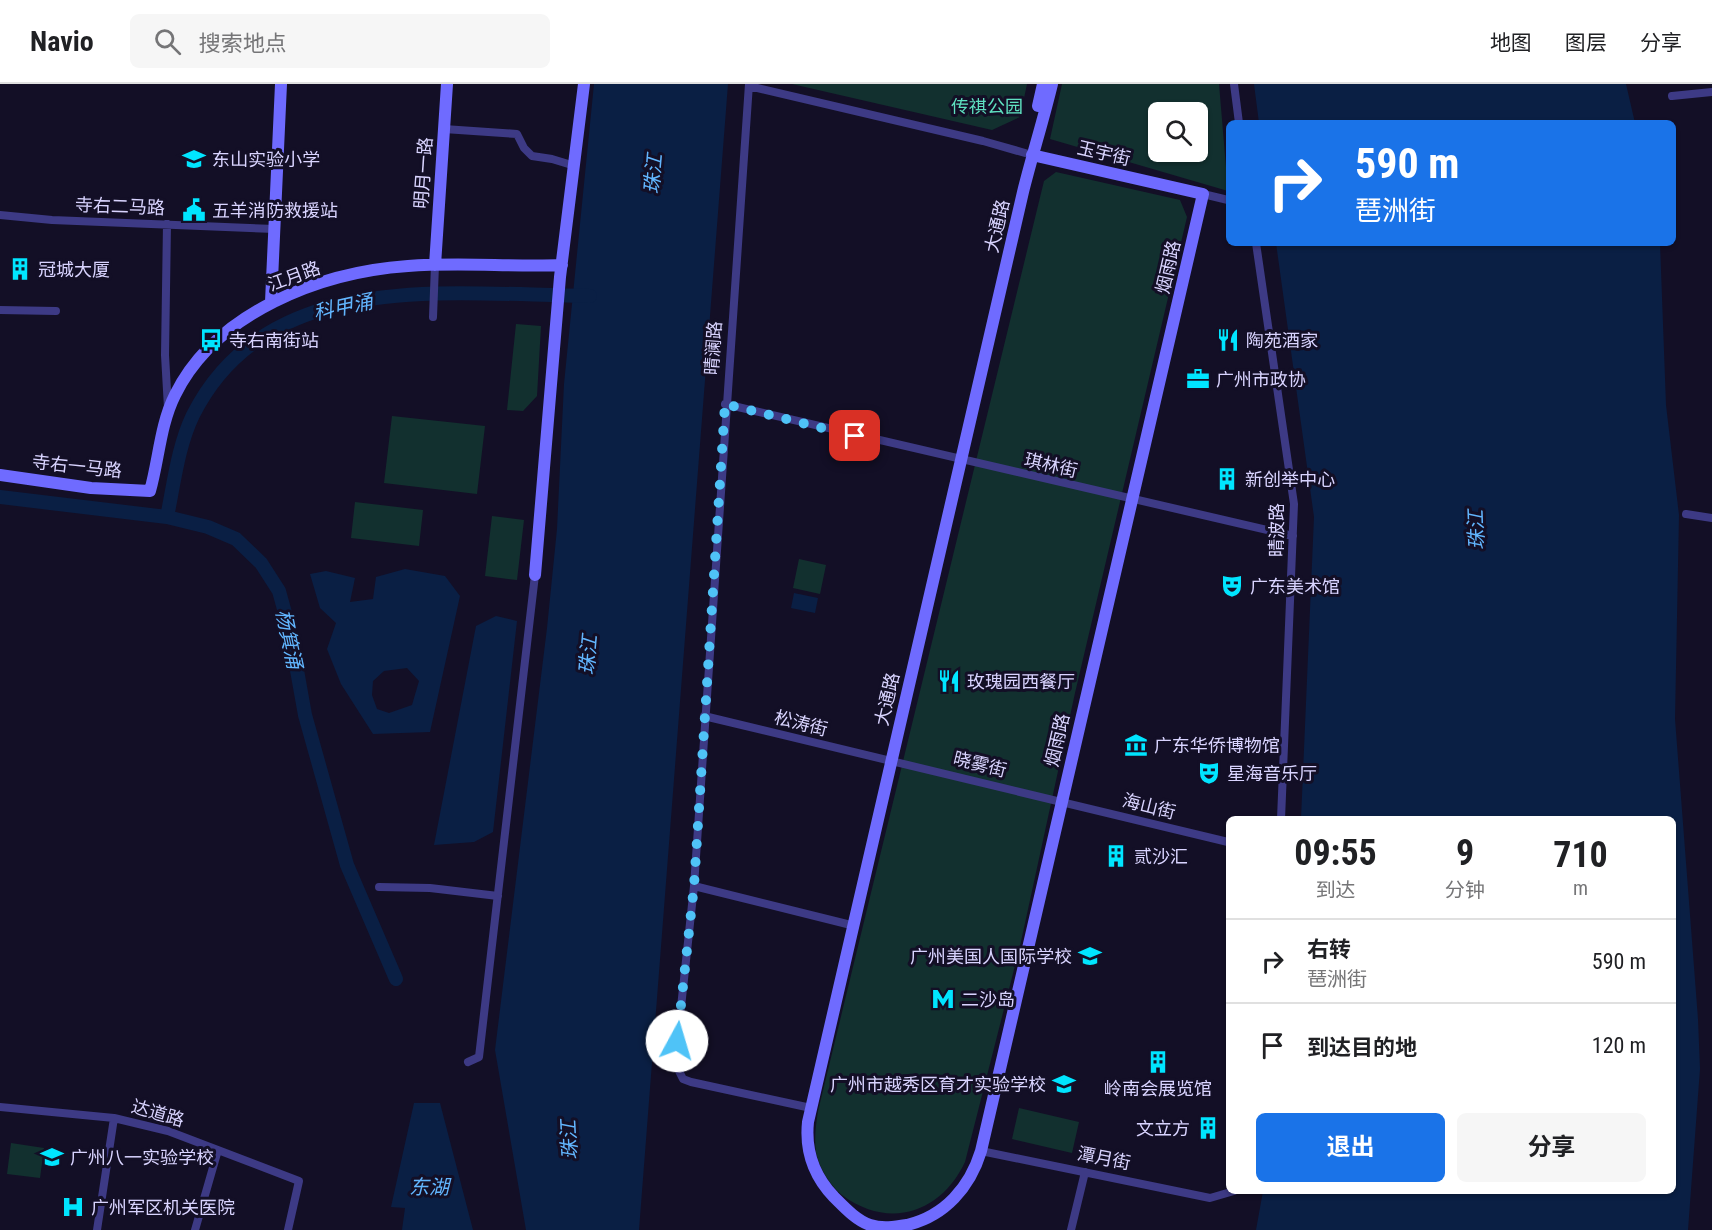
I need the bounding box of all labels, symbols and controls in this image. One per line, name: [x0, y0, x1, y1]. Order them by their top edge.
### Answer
search box: [130, 14, 550, 68]
text: Navio: [30, 25, 94, 58]
icon: search: [151, 25, 184, 58]
text: 搜索地点: [199, 31, 287, 56]
text: 地图: [1490, 31, 1532, 55]
text: 图层: [1565, 31, 1607, 55]
text: 分享: [1640, 31, 1682, 55]
park label: 传祺公园: [951, 96, 1023, 117]
map controls: [1148, 102, 1208, 162]
button: search: [1148, 102, 1208, 162]
street label: 明月一路: [410, 136, 436, 210]
street label: 玉宇街: [1075, 137, 1133, 169]
text: 590 m: [1355, 139, 1460, 188]
icon: right: [1256, 144, 1334, 222]
school or university icon: 东山实验小学: [181, 146, 207, 172]
place label: 东山实验小学: [212, 149, 320, 170]
water label: 珠江: [639, 151, 667, 195]
street label: 寺右二马路: [75, 194, 165, 218]
text: 琶洲街: [1355, 195, 1436, 227]
public building icon: 五羊消防救援站: [181, 197, 207, 223]
street label: 大通路: [981, 197, 1013, 255]
place label: 五羊消防救援站: [212, 200, 338, 221]
street label: 烟雨路: [1152, 238, 1184, 296]
building icon: 冠城大厦: [7, 256, 33, 282]
street label: 江月路: [265, 257, 323, 295]
place label: 冠城大厦: [38, 259, 110, 280]
water label: 科甲涌: [311, 289, 377, 325]
street label: 晴澜路: [701, 320, 725, 376]
bus stop icon: 寺右南街站: [198, 327, 224, 353]
restaurant icon: 陶苑酒家: [1215, 327, 1241, 353]
place label: 寺右南街站: [229, 330, 319, 351]
place label: 陶苑酒家: [1246, 330, 1318, 351]
office icon: 广州市政协: [1185, 366, 1211, 392]
place label: 广州市政协: [1216, 369, 1306, 390]
pin: [829, 410, 880, 461]
icon: arrive: [838, 419, 871, 452]
street label: 琪林街: [1022, 449, 1080, 481]
street label: 寺右一马路: [31, 451, 123, 481]
building icon: 新创举中心: [1214, 466, 1240, 492]
place label: 新创举中心: [1245, 469, 1335, 490]
street label: 晴波路: [1266, 503, 1287, 557]
water label: 珠江: [1463, 508, 1489, 550]
theatre icon: 广东美术馆: [1219, 573, 1245, 599]
place label: 广东美术馆: [1250, 576, 1340, 597]
water label: 杨箕涌: [271, 607, 307, 673]
water label: 珠江: [574, 632, 602, 676]
restaurant icon: 玫瑰园西餐厅: [936, 668, 962, 694]
street label: 大通路: [871, 670, 903, 728]
place label: 玫瑰园西餐厅: [967, 671, 1075, 692]
street label: 松涛街: [772, 706, 830, 740]
street label: 烟雨路: [1041, 711, 1073, 769]
museum icon: 广东华侨博物馆: [1123, 732, 1149, 758]
place label: 广东华侨博物馆: [1154, 735, 1280, 756]
street label: 晓雾街: [951, 747, 1009, 781]
theatre icon: 星海音乐厅: [1196, 760, 1222, 786]
place label: 星海音乐厅: [1227, 763, 1317, 784]
street label: 海山街: [1120, 789, 1178, 823]
text: 09:55: [1294, 832, 1377, 874]
text: 9: [1456, 832, 1474, 874]
text: 710: [1553, 834, 1608, 876]
building icon: 贰沙汇: [1103, 843, 1129, 869]
place label: 贰沙汇: [1134, 846, 1188, 867]
text: m: [1573, 876, 1588, 900]
text: 到达: [1316, 878, 1356, 902]
text: 分钟: [1445, 878, 1485, 902]
text: 右转: [1307, 937, 1351, 962]
school or university icon: 广州美国人国际学校: [1077, 943, 1103, 969]
icon: right: [1256, 945, 1289, 978]
place label: 广州美国人国际学校: [910, 946, 1072, 967]
text: 590 m: [1592, 949, 1646, 974]
text: 琶洲街: [1307, 967, 1367, 991]
metro station icon: 二沙岛: [930, 986, 956, 1012]
place label: 二沙岛: [961, 989, 1015, 1010]
position arrow: [645, 1009, 709, 1073]
icon: arrive: [1256, 1029, 1289, 1062]
text: 120 m: [1592, 1033, 1646, 1058]
text: 到达目的地: [1307, 1035, 1417, 1060]
building icon: 岭南会展览馆: [1145, 1049, 1171, 1075]
school or university icon: 广州市越秀区育才实验学校: [1051, 1071, 1077, 1097]
place label: 广州市越秀区育才实验学校: [830, 1074, 1046, 1095]
place label: 岭南会展览馆: [1104, 1078, 1212, 1099]
street label: 达道路: [129, 1095, 187, 1131]
button: 退出: [1256, 1113, 1445, 1182]
button: 分享: [1457, 1113, 1646, 1182]
building icon: 文立方: [1195, 1115, 1221, 1141]
water label: 珠江: [556, 1117, 582, 1161]
place label: 文立方: [1136, 1118, 1190, 1139]
street label: 潭月街: [1075, 1143, 1133, 1173]
school or university icon: 广州八一实验学校: [39, 1144, 65, 1170]
place label: 广州八一实验学校: [70, 1147, 214, 1168]
water label: 东湖: [409, 1175, 452, 1199]
hospital icon: 广州军区机关医院: [60, 1194, 86, 1220]
place label: 广州军区机关医院: [91, 1197, 235, 1218]

